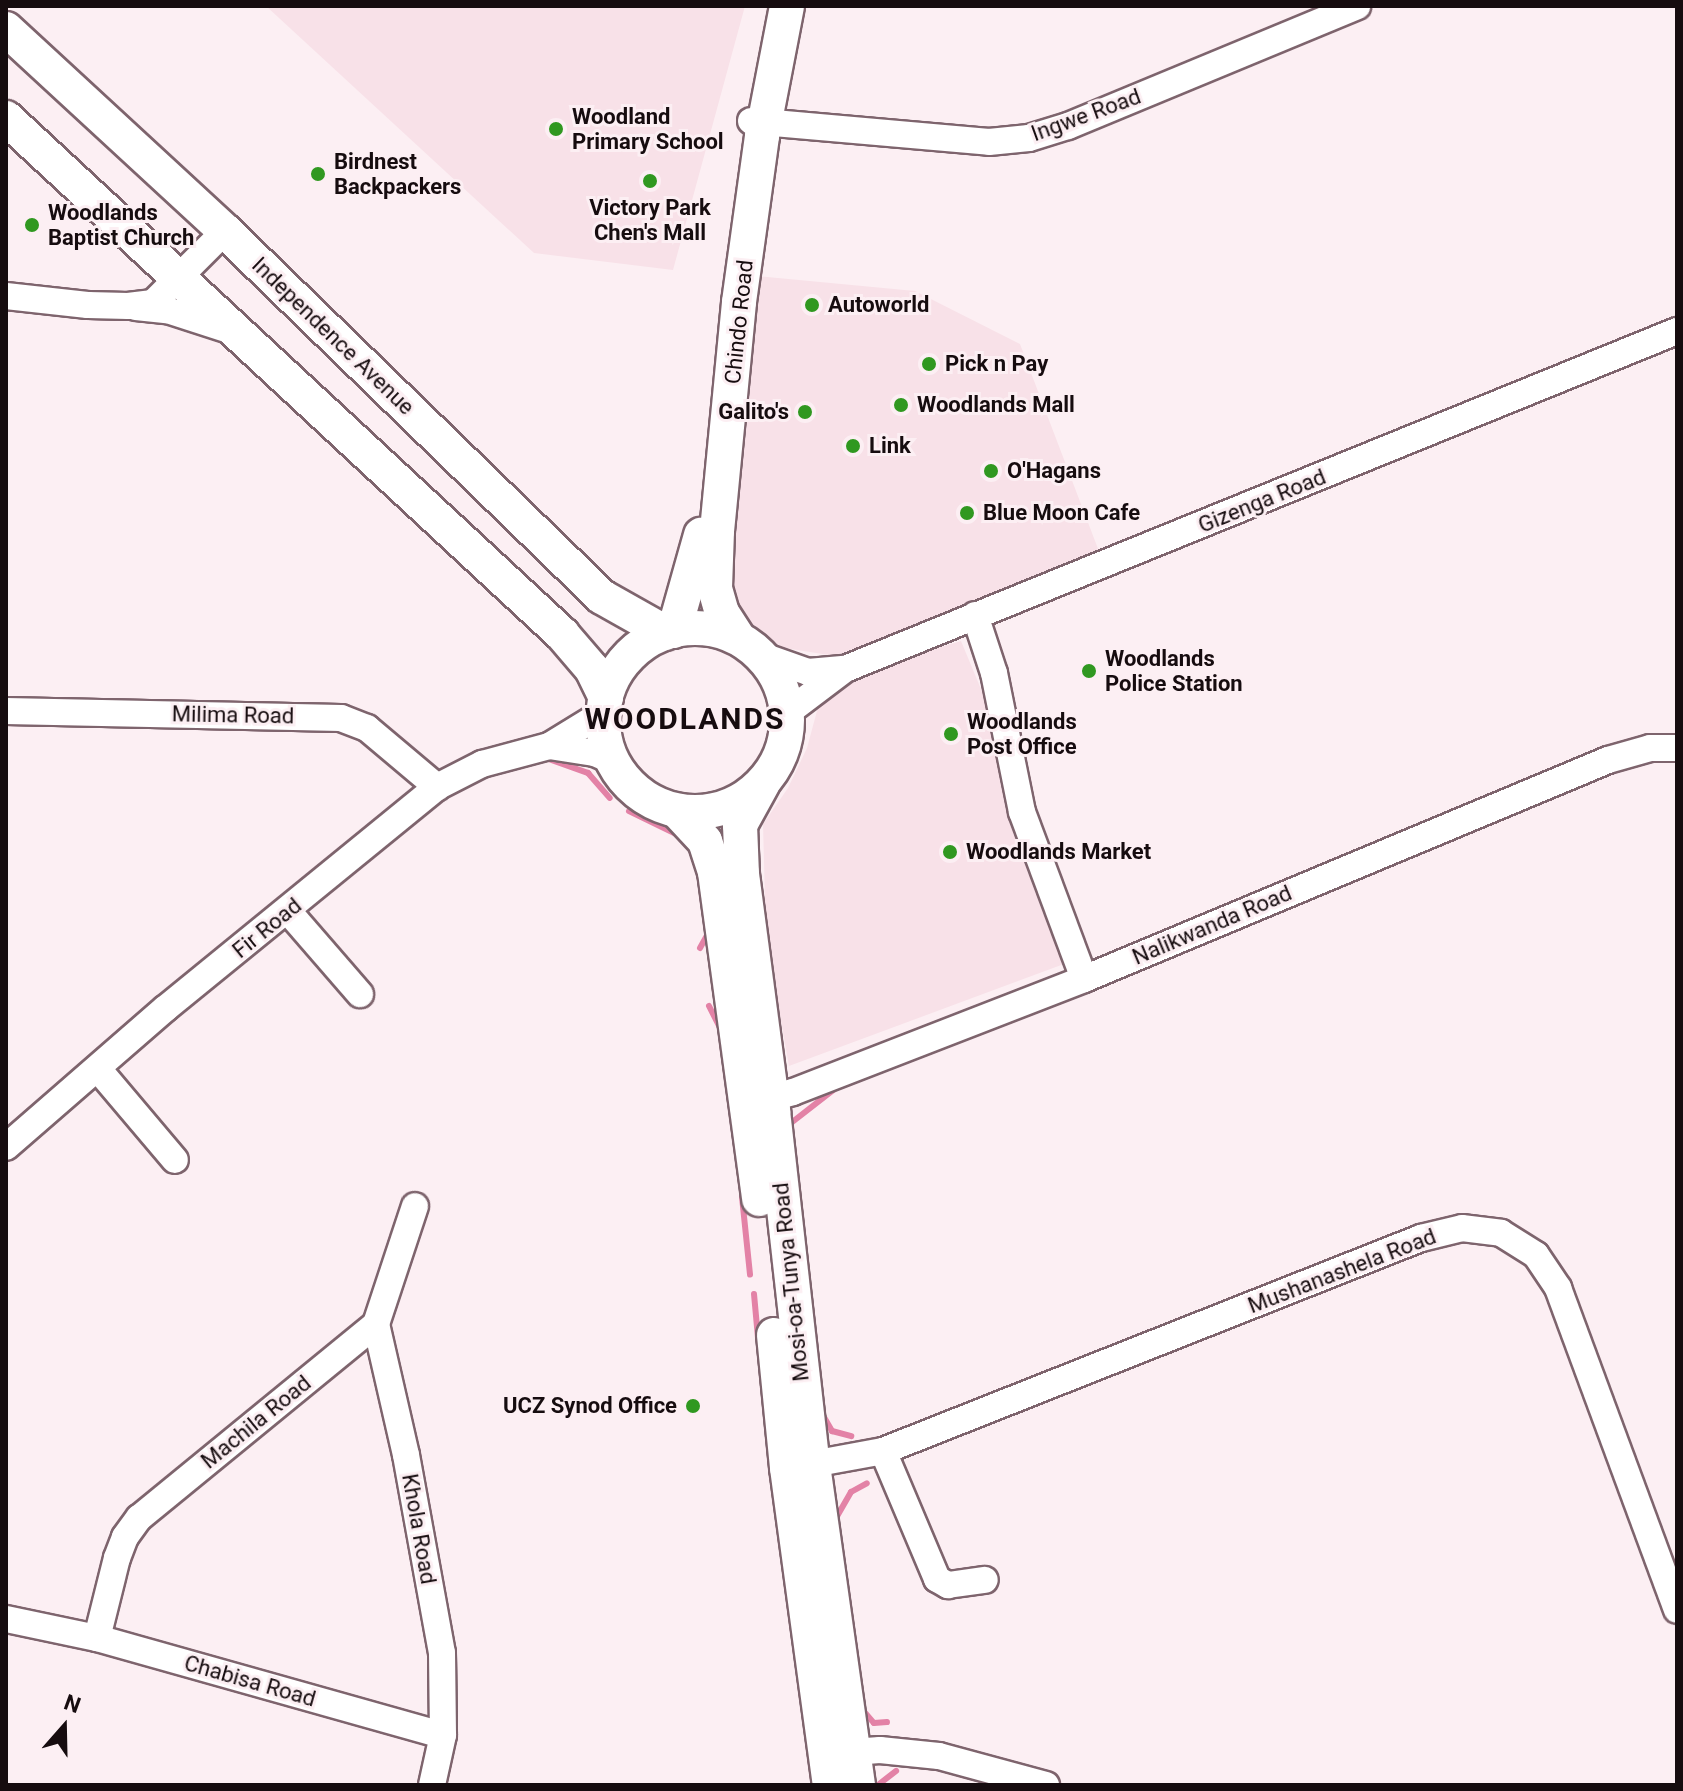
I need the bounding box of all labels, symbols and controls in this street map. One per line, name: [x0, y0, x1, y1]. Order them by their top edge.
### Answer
street label: Ingwe Road: [1028, 83, 1144, 147]
place label: Woodland Primary School: [572, 103, 724, 154]
marker: Woodland Primary School: [547, 120, 565, 138]
place label: Birdnest Backpackers: [334, 148, 461, 200]
marker: Birdnest Backpackers: [309, 165, 327, 183]
marker: Victory Park Chen's Mall: [641, 172, 659, 190]
place label: Victory Park Chen's Mall: [589, 194, 711, 246]
place label: Woodlands Baptist Church: [48, 199, 194, 250]
marker: Woodlands Baptist Church: [23, 216, 41, 234]
street label: Independence Avenue: [246, 252, 420, 420]
street label: Chindo Road: [719, 259, 759, 385]
place label: Autoworld: [828, 292, 929, 318]
marker: Autoworld: [803, 296, 821, 314]
place label: Pick n Pay: [945, 351, 1048, 377]
marker: Pick n Pay: [920, 355, 938, 373]
place label: Woodlands Mall: [917, 392, 1075, 418]
marker: Woodlands Mall: [892, 396, 910, 414]
place label: Galito's: [718, 399, 789, 425]
marker: Galito's: [796, 403, 814, 421]
place label: Link: [869, 433, 911, 459]
marker: Link: [844, 437, 862, 455]
place label: O'Hagans: [1007, 458, 1101, 484]
marker: O'Hagans: [982, 462, 1000, 480]
street label: Gizenga Road: [1194, 463, 1330, 539]
place label: Blue Moon Cafe: [983, 500, 1140, 526]
marker: Blue Moon Cafe: [958, 504, 976, 522]
place label: Woodlands Police Station: [1105, 645, 1243, 696]
marker: Woodlands Police Station: [1080, 662, 1098, 680]
street label: Milima Road: [172, 701, 294, 729]
district label: WOODLANDS: [585, 701, 785, 737]
place label: Woodlands Post Office: [967, 708, 1077, 760]
marker: Woodlands Post Office: [942, 725, 960, 743]
place label: Woodlands Market: [966, 839, 1151, 865]
marker: Woodlands Market: [941, 843, 959, 861]
street label: Nalikwanda Road: [1128, 880, 1296, 970]
street label: Fir Road: [227, 892, 307, 964]
street label: Mosi-oa-Tunya Road: [767, 1181, 815, 1383]
street label: Mushanashela Road: [1244, 1223, 1440, 1319]
street label: Machila Road: [196, 1370, 316, 1474]
place label: UCZ Synod Office: [503, 1393, 677, 1419]
marker: UCZ Synod Office: [684, 1397, 702, 1415]
street label: Khola Road: [396, 1472, 442, 1586]
street label: Chabisa Road: [181, 1650, 319, 1712]
north arrow: [24, 1687, 104, 1767]
text: N: [61, 1690, 84, 1718]

